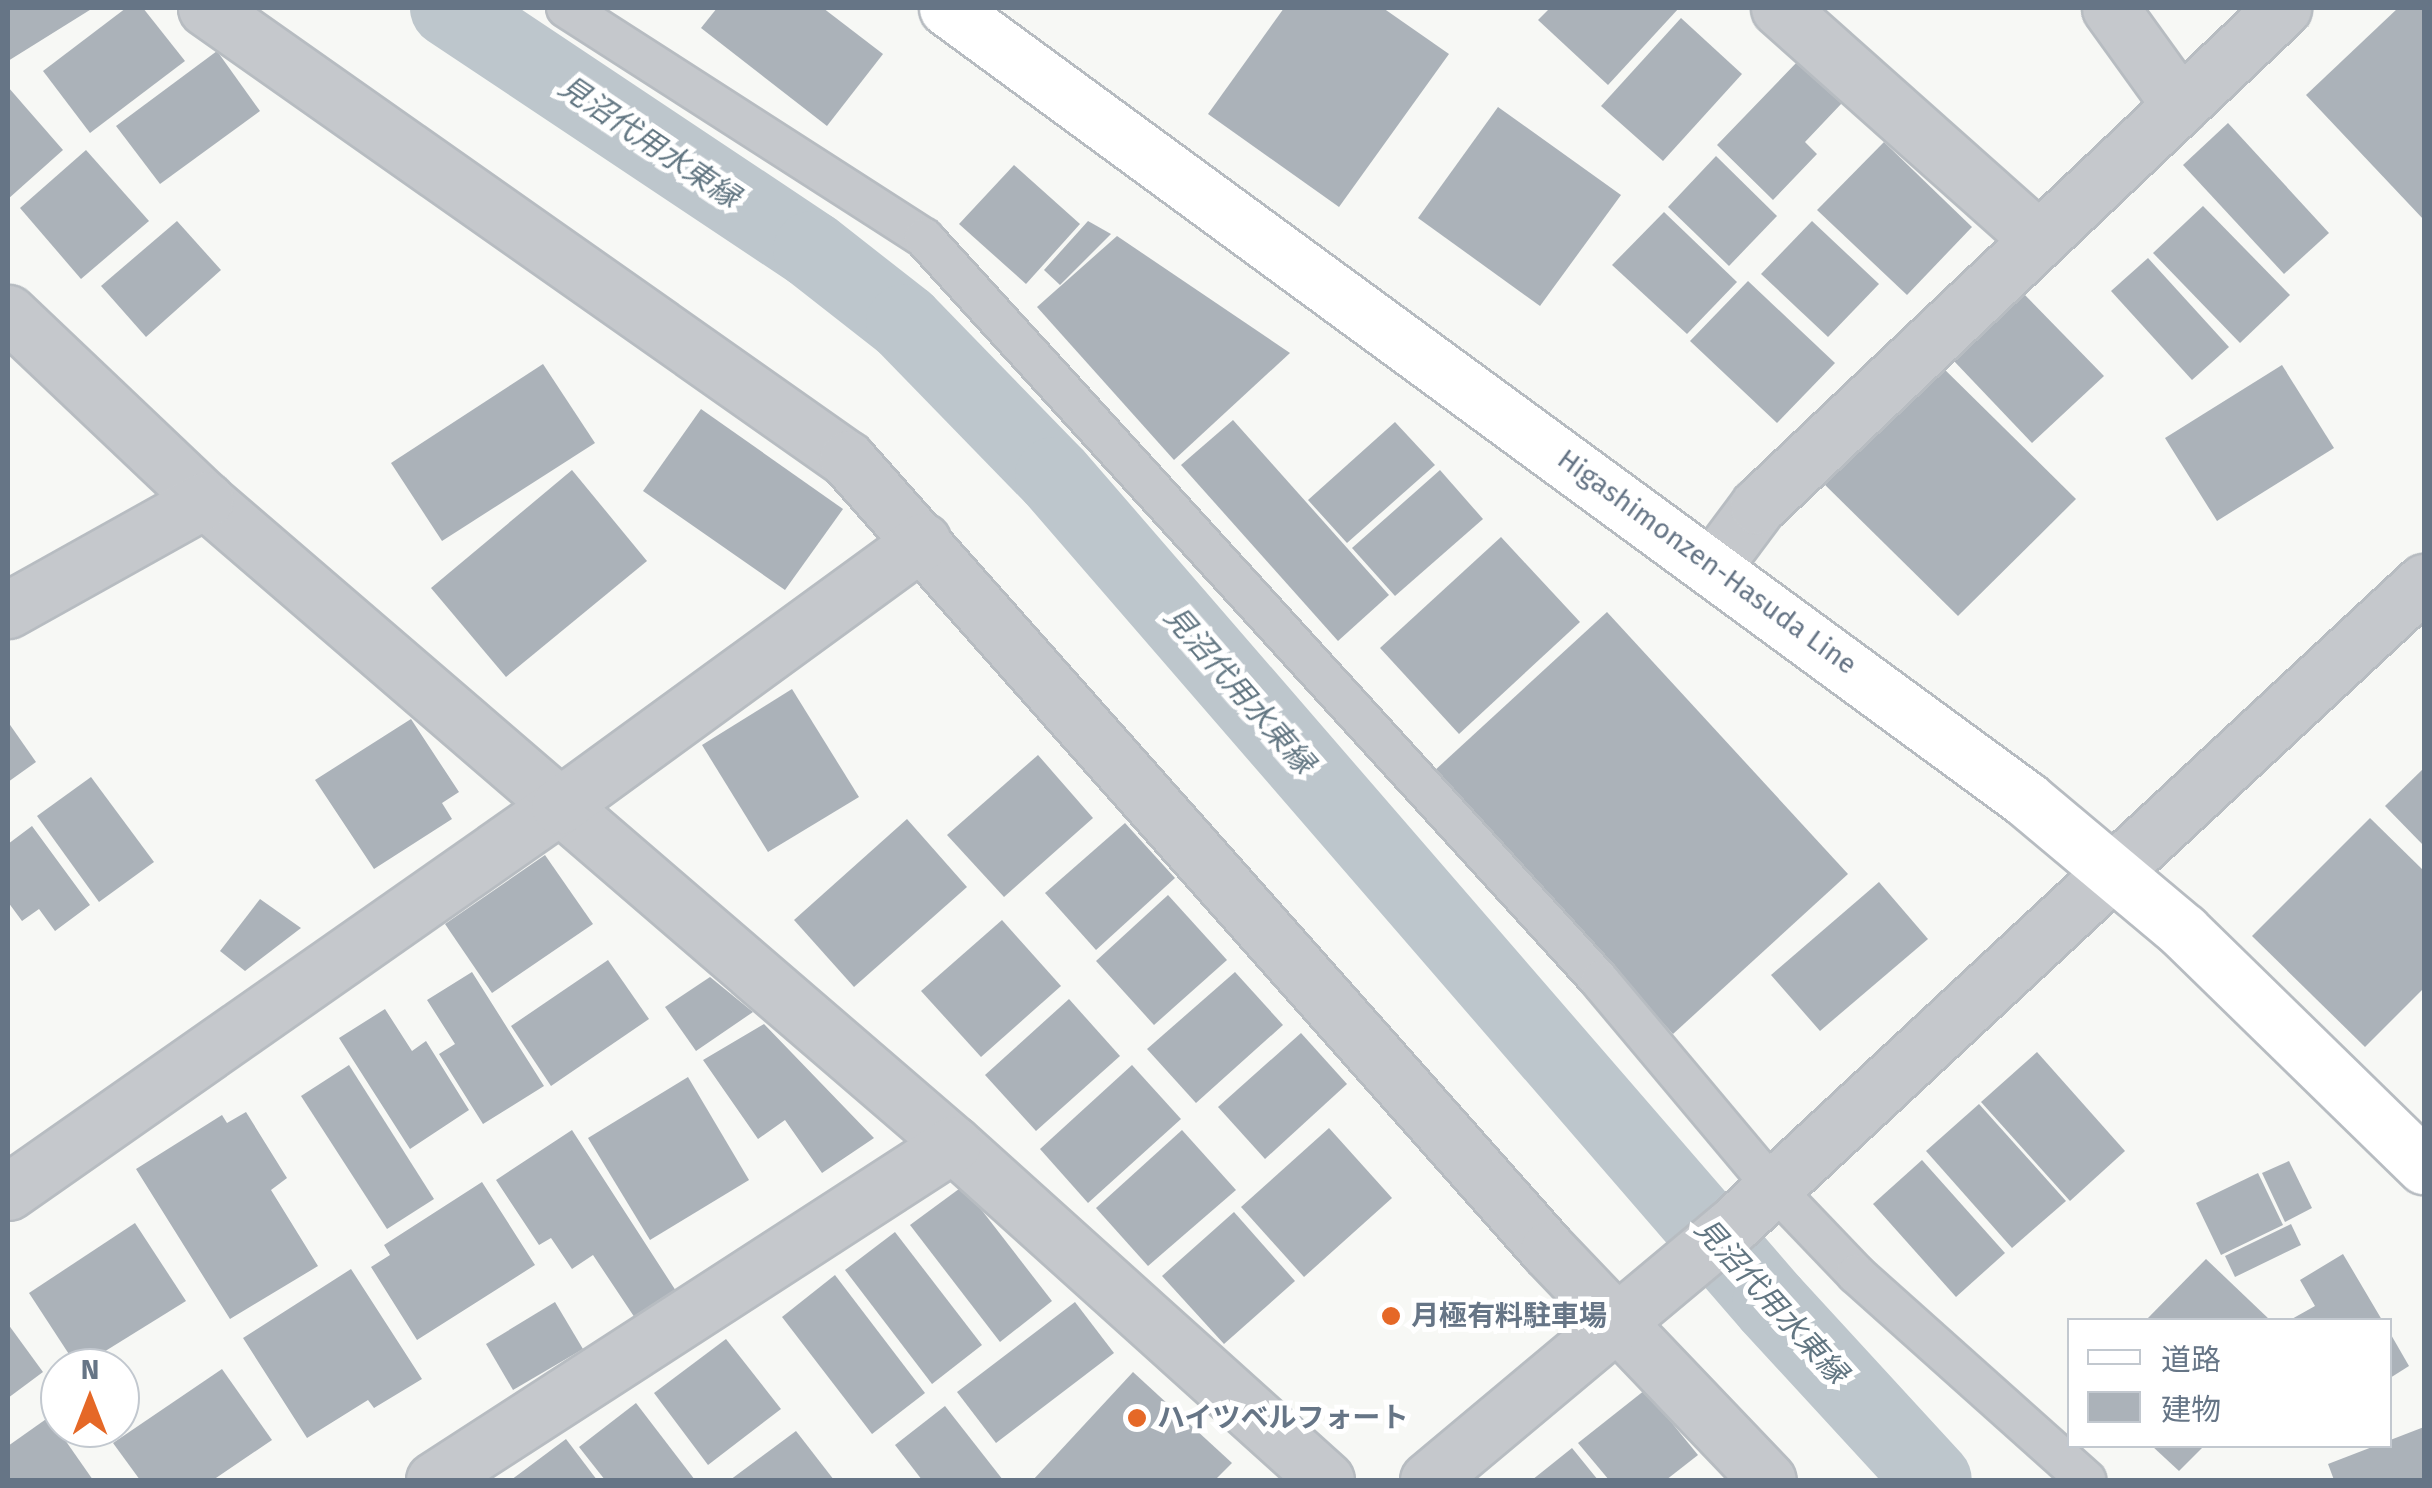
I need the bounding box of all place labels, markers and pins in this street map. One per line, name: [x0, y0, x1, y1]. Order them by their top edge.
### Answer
place label: 月極有料駐車場: [1411, 1299, 1607, 1333]
marker: 月極有料駐車場: [1380, 1305, 1402, 1327]
place label: ハイツベルフォート: [1157, 1401, 1409, 1435]
marker: ハイツベルフォート: [1126, 1407, 1148, 1429]

